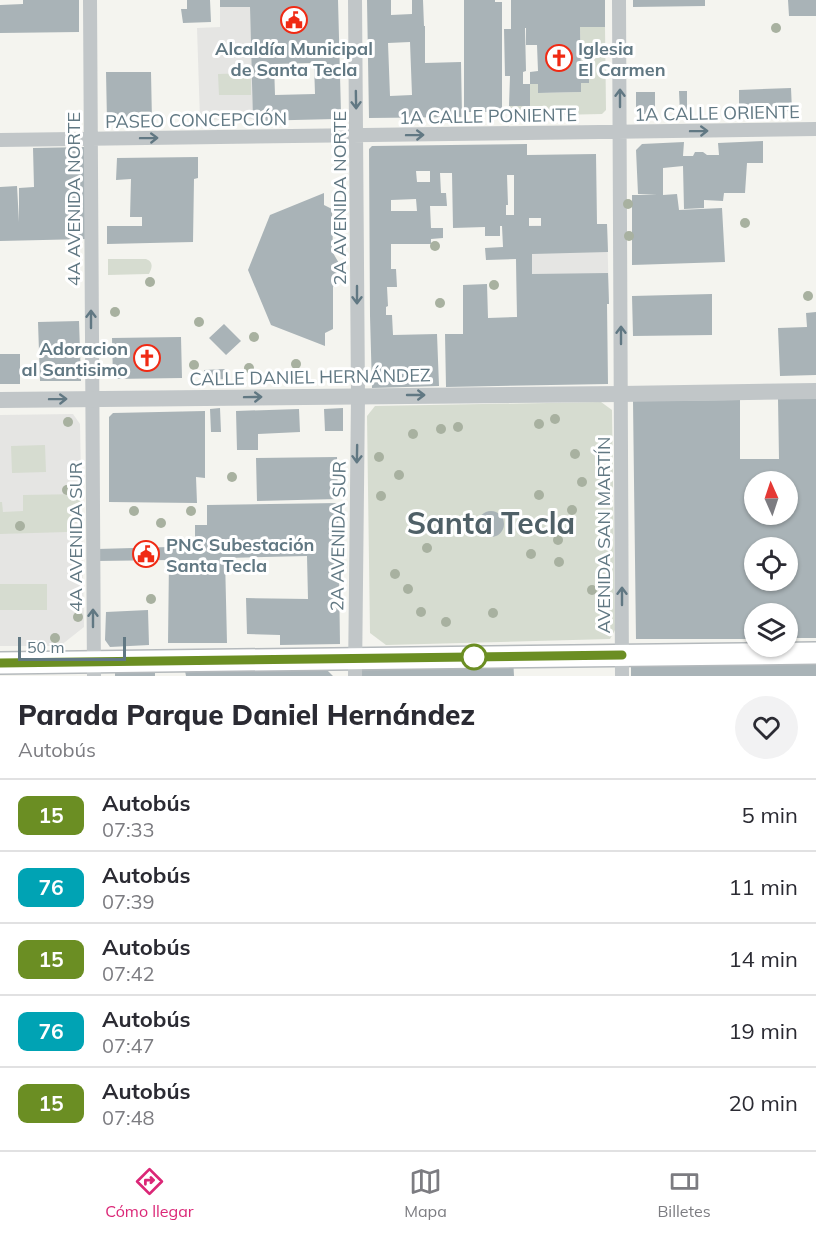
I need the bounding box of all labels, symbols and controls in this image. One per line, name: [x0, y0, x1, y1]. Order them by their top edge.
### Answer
public building icon: Alcaldía Municipal de Santa Tecla: [279, 5, 309, 35]
place label: Alcaldía Municipal de Santa Tecla: [215, 37, 373, 81]
place label: Iglesia El Carmen: [578, 37, 665, 81]
church icon: Iglesia El Carmen: [544, 43, 574, 73]
one-way arrow: [614, 89, 626, 109]
one-way arrow: [350, 90, 362, 110]
street label: 1A CALLE ORIENTE: [634, 100, 800, 126]
street label: 1A CALLE PONIENTE: [399, 103, 577, 129]
street label: PASEO CONCEPCIÓN: [105, 107, 287, 133]
street label: 2A AVENIDA NORTE: [328, 111, 351, 285]
street label: 4A AVENIDA NORTE: [62, 112, 85, 286]
one-way arrow: [689, 125, 709, 137]
one-way arrow: [404, 129, 424, 140]
one-way arrow: [139, 133, 159, 144]
one-way arrow: [351, 285, 363, 305]
one-way arrow: [85, 310, 97, 330]
one-way arrow: [615, 326, 627, 346]
place label: Adoracion al Santisimo: [22, 337, 128, 381]
church icon: Adoracion al Santisimo: [132, 343, 162, 373]
street label: CALLE DANIEL HERNÁNDEZ: [189, 363, 431, 391]
one-way arrow: [406, 390, 426, 401]
one-way arrow: [243, 391, 263, 403]
one-way arrow: [48, 393, 68, 405]
street label: AVENIDA SAN MARTÍN: [592, 437, 615, 633]
one-way arrow: [351, 444, 363, 464]
street label: 2A AVENIDA SUR: [325, 461, 351, 611]
street label: 4A AVENIDA SUR: [64, 462, 87, 612]
north arrow: [744, 471, 798, 525]
map controls: [744, 471, 798, 657]
district label: Santa Tecla: [407, 504, 575, 542]
place label: PNC Subestación Santa Tecla: [166, 533, 314, 577]
button: locate: [744, 537, 798, 591]
public building icon: PNC Subestación Santa Tecla: [131, 539, 161, 569]
one-way arrow: [616, 587, 628, 607]
button: layers: [744, 603, 798, 657]
one-way arrow: [88, 608, 99, 628]
scale bar: [18, 634, 126, 662]
text: 50 m: [27, 637, 64, 657]
unlabelled marker: [461, 644, 487, 670]
button: heart: [735, 696, 798, 759]
text: Parada Parque Daniel Hernández: [18, 697, 475, 732]
text: Autobús: [18, 737, 96, 762]
text: Autobús: [102, 789, 191, 817]
text: 5 min: [742, 801, 798, 829]
text: 15: [38, 802, 64, 828]
text: 07:33: [102, 817, 155, 842]
text: Autobús: [102, 861, 191, 889]
text: 11 min: [728, 873, 798, 901]
text: 76: [38, 874, 64, 900]
text: 07:39: [102, 889, 155, 914]
text: Autobús: [102, 933, 191, 961]
text: 14 min: [728, 945, 798, 973]
text: 15: [38, 946, 64, 972]
text: 07:42: [102, 961, 155, 986]
text: Autobús: [102, 1005, 191, 1033]
text: 19 min: [728, 1017, 798, 1045]
text: 76: [38, 1018, 64, 1044]
text: 07:47: [102, 1033, 155, 1058]
text: Autobús: [102, 1077, 191, 1105]
text: 20 min: [728, 1089, 798, 1117]
text: 15: [38, 1090, 64, 1116]
text: 07:48: [102, 1105, 155, 1130]
tab: Cómo llegar: [105, 1165, 194, 1221]
tab: Mapa: [404, 1165, 447, 1221]
tab: Billetes: [657, 1165, 711, 1221]

